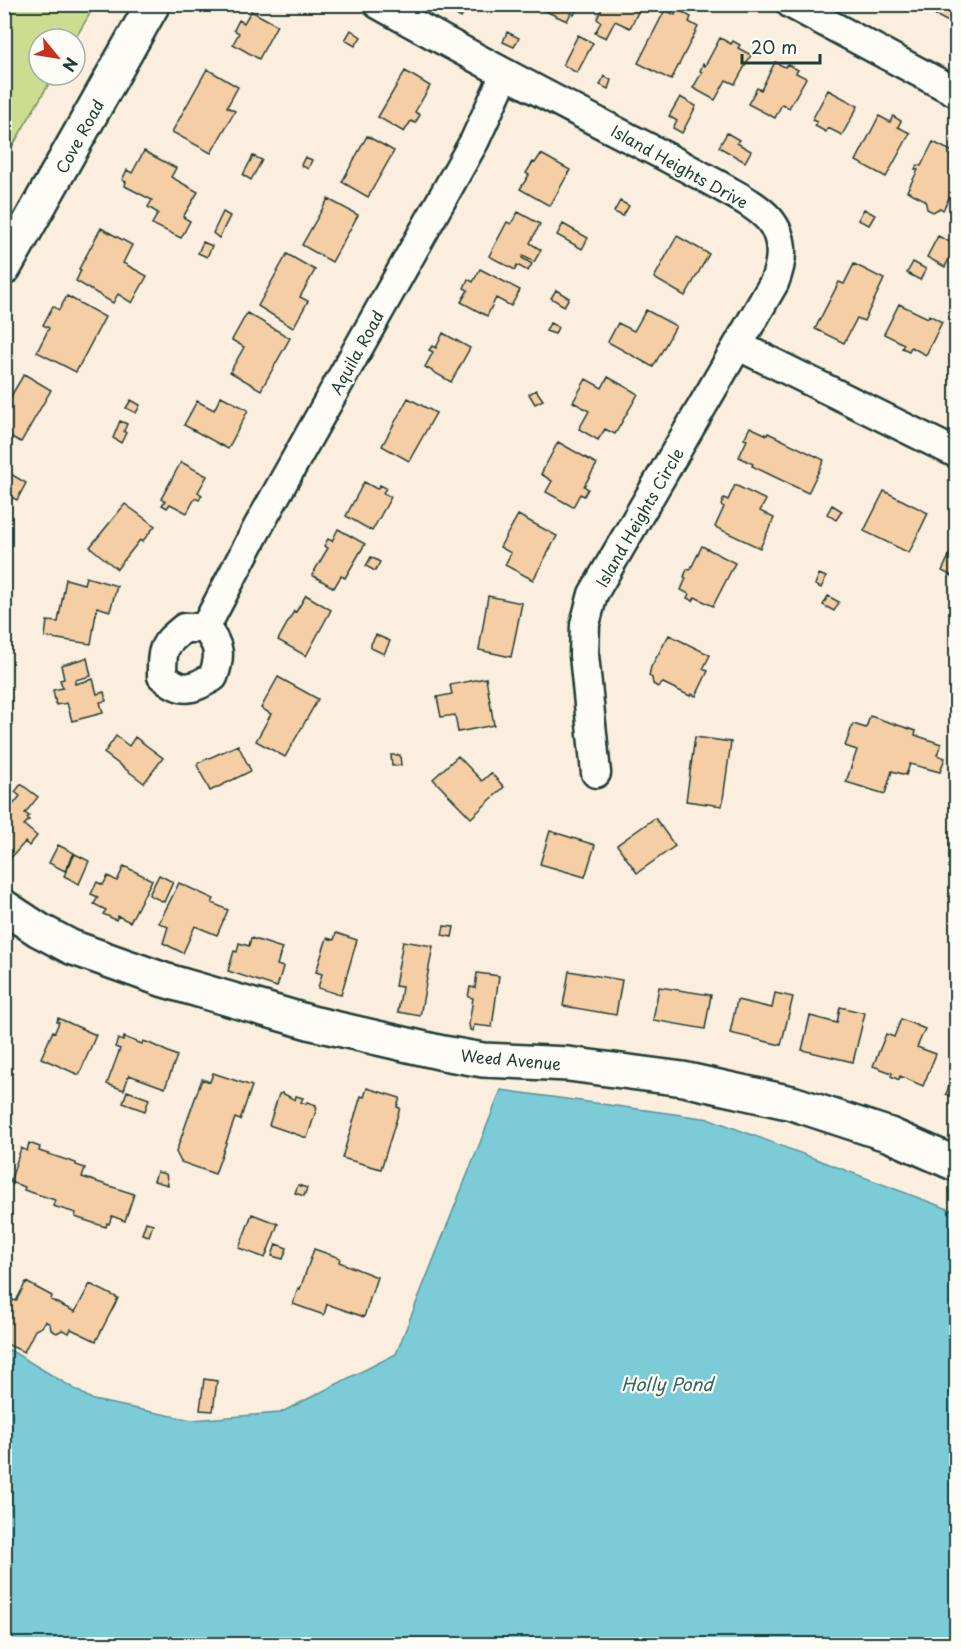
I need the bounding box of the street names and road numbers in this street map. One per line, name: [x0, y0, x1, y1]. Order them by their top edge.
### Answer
street label: Cove Road: [49, 95, 109, 177]
street label: Island Heights Drive: [607, 118, 753, 214]
street label: Aquila Road: [323, 306, 389, 398]
street label: Island Heights Circle: [589, 443, 689, 591]
street label: Weed Avenue: [460, 1043, 562, 1075]

